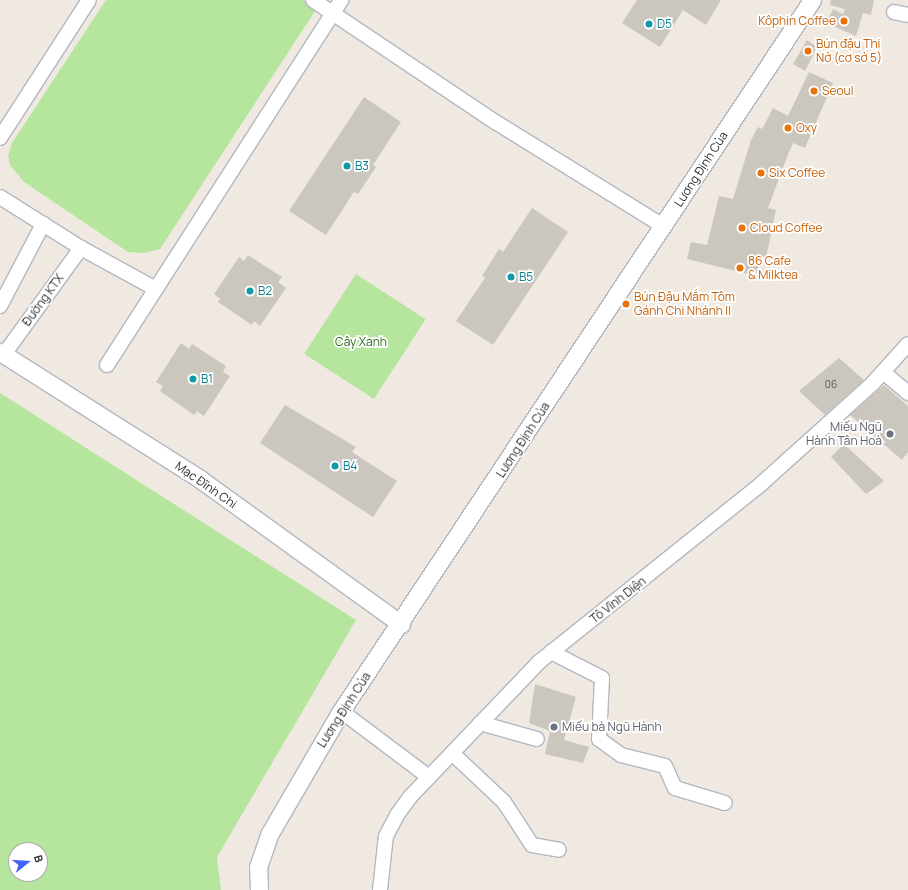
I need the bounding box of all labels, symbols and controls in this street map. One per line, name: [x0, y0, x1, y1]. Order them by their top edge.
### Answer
place label: Kôphin Coffee: [758, 14, 836, 28]
marker: Kôphin Coffee: [839, 16, 849, 26]
place label: D5: [657, 17, 672, 31]
marker: D5: [644, 19, 654, 29]
place label: Bún đậu Thị Nở (cơ sở 5): [816, 37, 882, 65]
marker: Bún đậu Thị Nở (cơ sở 5): [803, 46, 813, 56]
place label: Seoul: [822, 84, 853, 98]
marker: Seoul: [809, 86, 819, 96]
place label: Oxy: [796, 121, 817, 135]
marker: Oxy: [783, 123, 793, 133]
street label: Lương Định Của: [671, 129, 731, 209]
place label: B3: [355, 159, 369, 173]
marker: B3: [342, 161, 352, 171]
place label: Six Coffee: [769, 166, 825, 180]
marker: Six Coffee: [756, 168, 766, 178]
place label: Cloud Coffee: [750, 221, 823, 235]
marker: Cloud Coffee: [737, 223, 747, 233]
place label: 86 Cafe & Milktea: [748, 254, 798, 282]
marker: 86 Cafe & Milktea: [735, 263, 745, 273]
place label: B5: [519, 270, 533, 284]
street label: Đường KTX: [19, 271, 67, 329]
marker: B5: [506, 272, 516, 282]
place label: B2: [258, 284, 272, 298]
marker: B2: [245, 286, 255, 296]
place label: Bún Đậu Mắm Tôm Gánh Chi Nhánh II: [634, 290, 735, 318]
marker: Bún Đậu Mắm Tôm Gánh Chi Nhánh II: [621, 299, 631, 309]
park label: Cây Xanh: [335, 335, 387, 349]
place label: B1: [201, 372, 213, 386]
marker: B1: [188, 374, 198, 384]
house number: 06: [825, 379, 837, 391]
street label: Lương Định Của: [493, 400, 553, 480]
place label: Miếu Ngũ Hành Tân Hoà: [806, 420, 882, 448]
marker: Miếu Ngũ Hành Tân Hoà: [885, 429, 895, 439]
street label: Mạc Đĩnh Chi: [172, 459, 240, 511]
place label: B4: [343, 459, 357, 473]
marker: B4: [330, 461, 340, 471]
street label: Tô Vĩnh Diện: [587, 574, 649, 626]
street label: Lương Định Của: [314, 670, 374, 750]
place label: Miếu bà Ngũ Hành: [562, 720, 662, 734]
marker: Miếu bà Ngũ Hành: [549, 722, 559, 732]
north arrow: [8, 842, 48, 882]
text: B: [31, 853, 47, 864]

